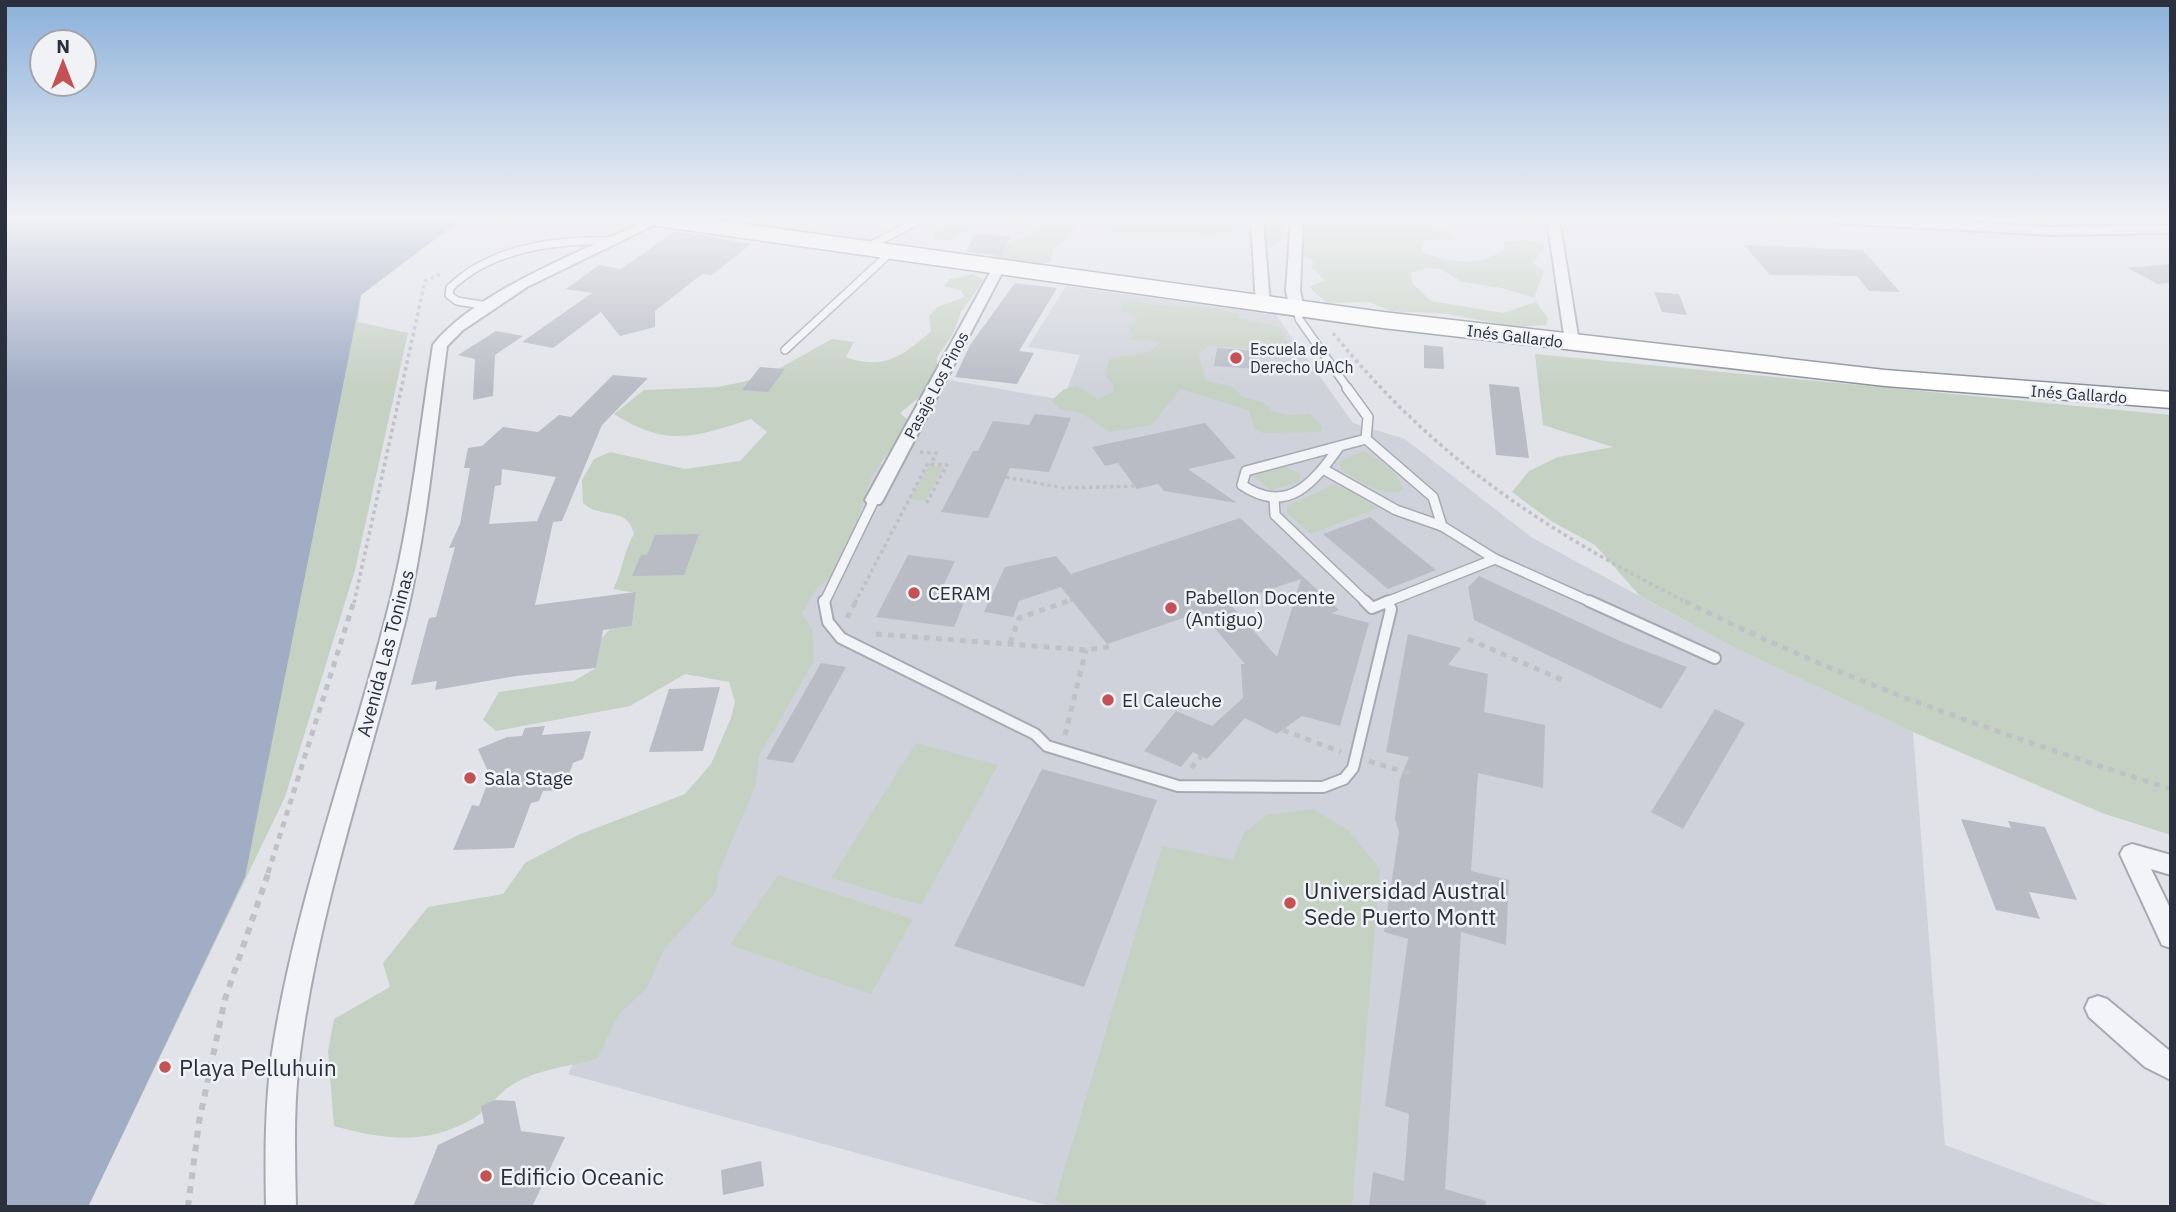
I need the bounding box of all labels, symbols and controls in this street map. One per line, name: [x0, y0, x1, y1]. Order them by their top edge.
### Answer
north arrow: [28, 28, 98, 98]
text: N: [56, 34, 70, 58]
street label: Inés Gallardo: [1466, 320, 1564, 352]
street label: Pasaje Los Pinos: [899, 328, 973, 442]
place label: Escuela de Derecho UACh: [1250, 339, 1354, 377]
marker: Escuela de Derecho UACh: [1228, 350, 1244, 366]
street label: Inés Gallardo: [2030, 381, 2128, 407]
street label: Avenida Las Toninas: [351, 567, 419, 739]
place label: CERAM: [928, 581, 991, 605]
marker: CERAM: [906, 585, 922, 601]
place label: Pabellon Docente (Antiguo): [1185, 585, 1335, 631]
marker: Pabellon Docente (Antiguo): [1163, 600, 1179, 616]
place label: El Caleuche: [1122, 688, 1222, 712]
marker: El Caleuche: [1100, 692, 1116, 708]
place label: Sala Stage: [484, 766, 573, 790]
marker: Sala Stage: [462, 770, 478, 786]
place label: Universidad Austral Sede Puerto Montt: [1304, 875, 1506, 931]
marker: Universidad Austral Sede Puerto Montt: [1282, 895, 1298, 911]
place label: Playa Pelluhuin: [179, 1052, 337, 1082]
marker: Playa Pelluhuin: [157, 1059, 173, 1075]
place label: Edificio Oceanic: [500, 1161, 664, 1191]
marker: Edificio Oceanic: [478, 1168, 494, 1184]

